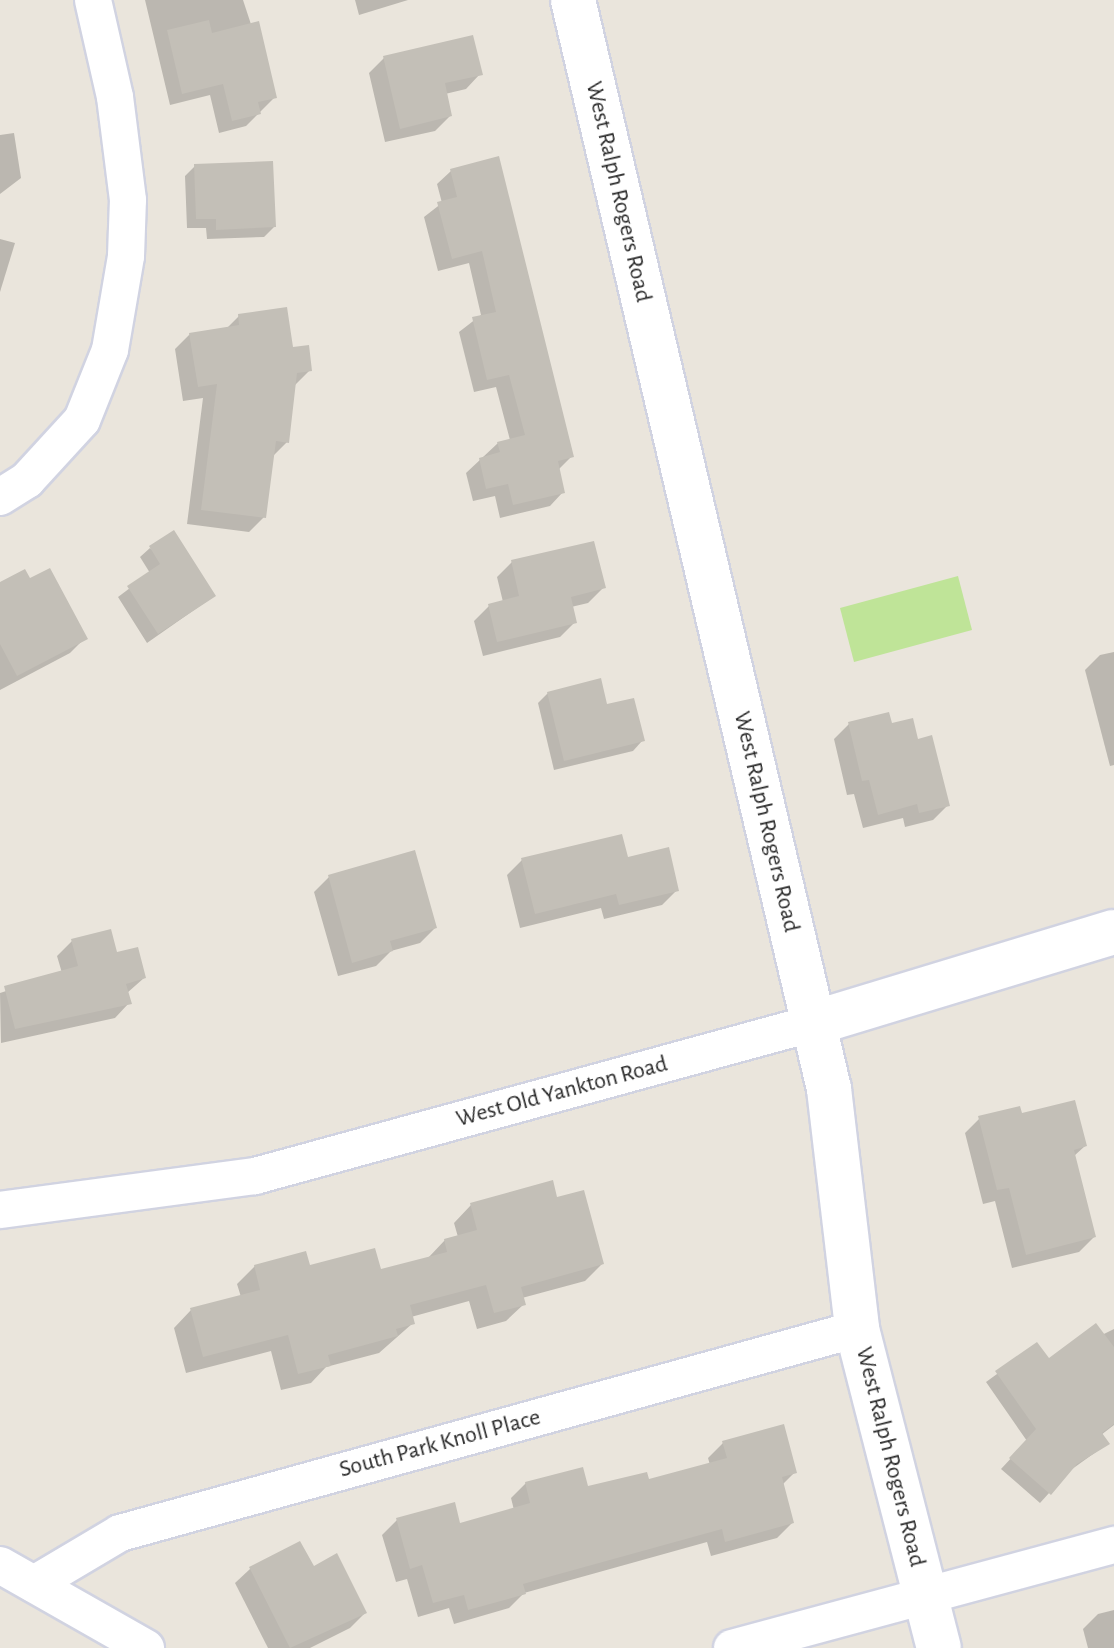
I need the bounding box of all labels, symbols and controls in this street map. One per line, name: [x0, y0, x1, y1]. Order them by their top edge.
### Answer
street label: West Ralph Rogers Road: [579, 79, 657, 305]
street label: West Ralph Rogers Road: [727, 709, 805, 935]
street label: West Old Yankton Road: [453, 1050, 671, 1134]
street label: West Ralph Rogers Road: [849, 1344, 931, 1570]
street label: South Park Knoll Place: [336, 1403, 544, 1485]

